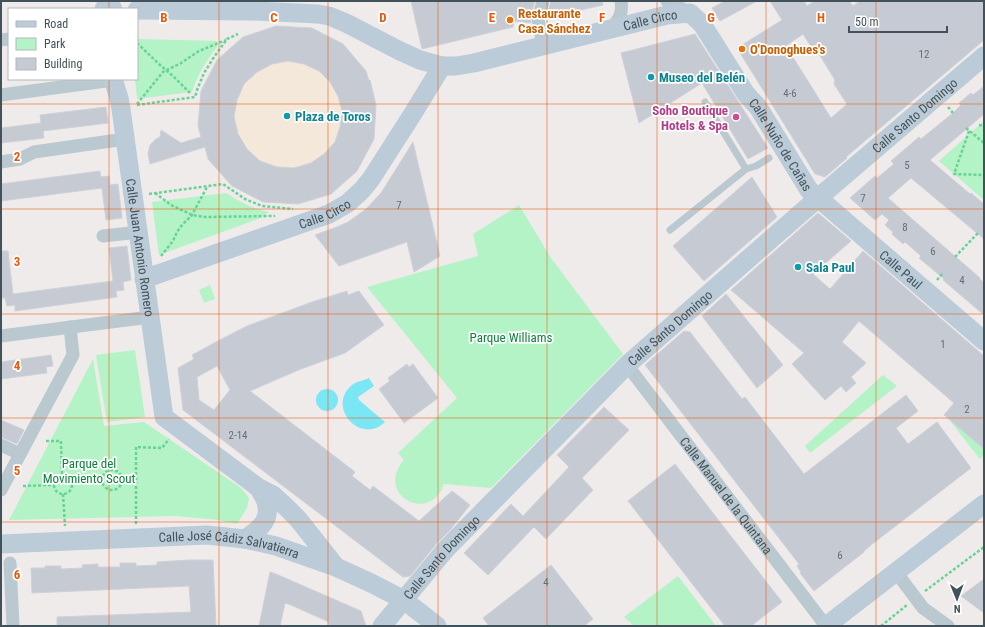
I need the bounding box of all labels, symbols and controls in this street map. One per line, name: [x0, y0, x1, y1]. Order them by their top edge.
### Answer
place label: Restaurante Casa Sánchez: [518, 6, 591, 36]
street label: Calle Circo: [622, 7, 678, 34]
legend: [8, 8, 138, 80]
scale bar: [849, 8, 947, 34]
text: B: [160, 10, 168, 25]
text: C: [270, 10, 278, 25]
text: D: [379, 10, 387, 25]
text: E: [489, 10, 496, 25]
text: F: [599, 10, 605, 25]
text: G: [707, 10, 715, 25]
text: H: [817, 10, 825, 25]
marker: Restaurante Casa Sánchez: [505, 15, 515, 25]
text: 50 m: [855, 15, 879, 29]
text: Road: [44, 17, 68, 31]
text: Park: [44, 37, 66, 51]
place label: O'Donoghues's: [750, 42, 826, 57]
marker: O'Donoghues's: [737, 44, 747, 54]
house number: 12: [919, 48, 929, 61]
text: Building: [44, 57, 82, 71]
place label: Museo del Belén: [659, 70, 745, 85]
marker: Museo del Belén: [646, 72, 656, 82]
street label: Calle Santo Domingo: [869, 75, 960, 156]
house number: 4-6: [783, 87, 797, 100]
street label: Calle Nuño de Cañas: [746, 95, 815, 194]
place label: Soho Boutique Hotels & Spa: [652, 103, 728, 133]
place label: Plaza de Toros: [295, 109, 371, 124]
marker: Plaza de Toros: [282, 111, 292, 121]
marker: Soho Boutique Hotels & Spa: [731, 112, 741, 122]
text: 2: [14, 149, 21, 164]
house number: 5: [904, 159, 910, 172]
street label: Calle Juan Antonio Romero: [123, 178, 157, 318]
house number: 7: [860, 192, 866, 205]
street label: Calle Circo: [297, 196, 353, 232]
house number: 7: [396, 199, 402, 212]
house number: 8: [902, 221, 908, 234]
house number: 6: [930, 245, 936, 258]
street label: Calle Paul: [876, 247, 925, 292]
text: 3: [14, 254, 20, 269]
place label: Sala Paul: [806, 260, 855, 275]
marker: Sala Paul: [793, 262, 803, 272]
house number: 4: [959, 274, 965, 287]
street label: Calle Santo Domingo: [625, 287, 715, 369]
park label: Parque Williams: [470, 330, 552, 345]
house number: 1: [940, 338, 946, 351]
text: 4: [14, 358, 21, 373]
house number: 2: [964, 403, 970, 416]
house number: 2-14: [228, 429, 248, 442]
street label: Calle Manuel de la Quintana: [677, 434, 775, 557]
park label: Parque del Movimiento Scout: [43, 456, 135, 486]
text: 5: [14, 463, 21, 478]
street label: Calle Santo Domingo: [401, 512, 483, 602]
street label: Calle José Cádiz Salvatierra: [158, 528, 301, 562]
house number: 6: [837, 549, 843, 562]
text: 6: [14, 567, 21, 582]
house number: 4: [543, 576, 549, 589]
north arrow: [937, 579, 977, 619]
text: N: [953, 602, 961, 615]

